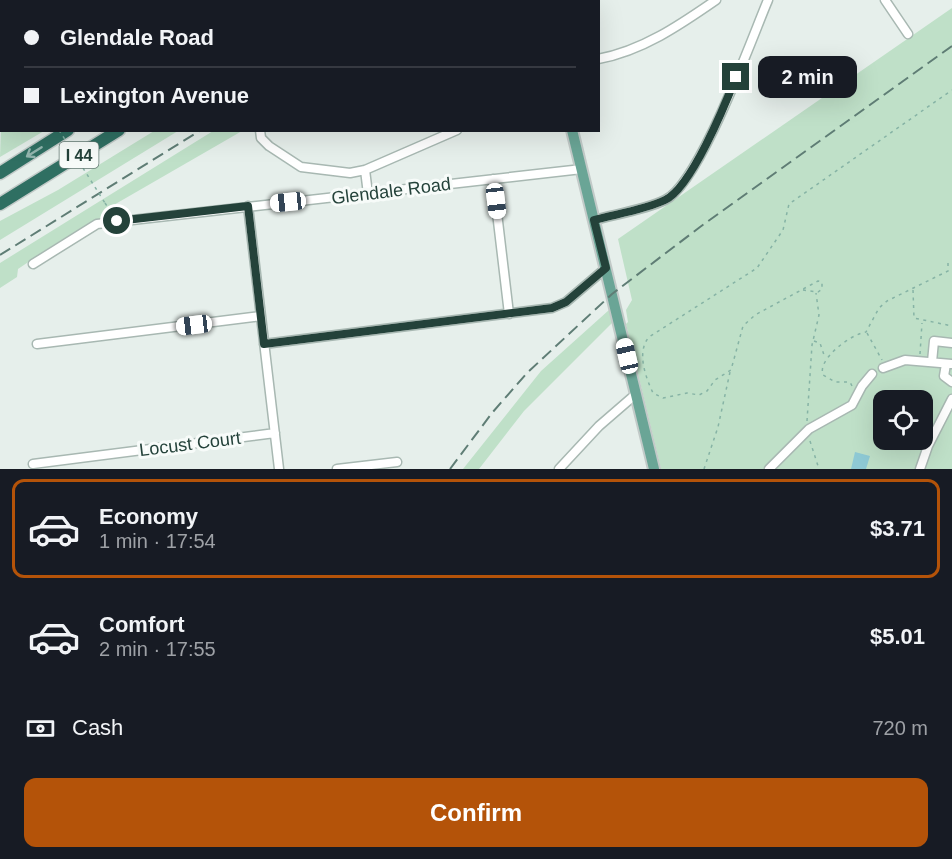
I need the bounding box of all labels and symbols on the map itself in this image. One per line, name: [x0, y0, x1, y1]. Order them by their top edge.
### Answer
callout: 2 min: [757, 56, 856, 98]
route end: [722, 63, 749, 90]
road number: I 44: [60, 142, 98, 168]
one-way arrow: [26, 146, 43, 158]
street label: Glendale Road: [330, 174, 452, 208]
car: [485, 182, 507, 220]
car: [269, 191, 307, 213]
route start: [103, 207, 130, 234]
car: [175, 314, 213, 336]
car: [614, 336, 640, 376]
street label: Locust Court: [138, 428, 242, 460]

